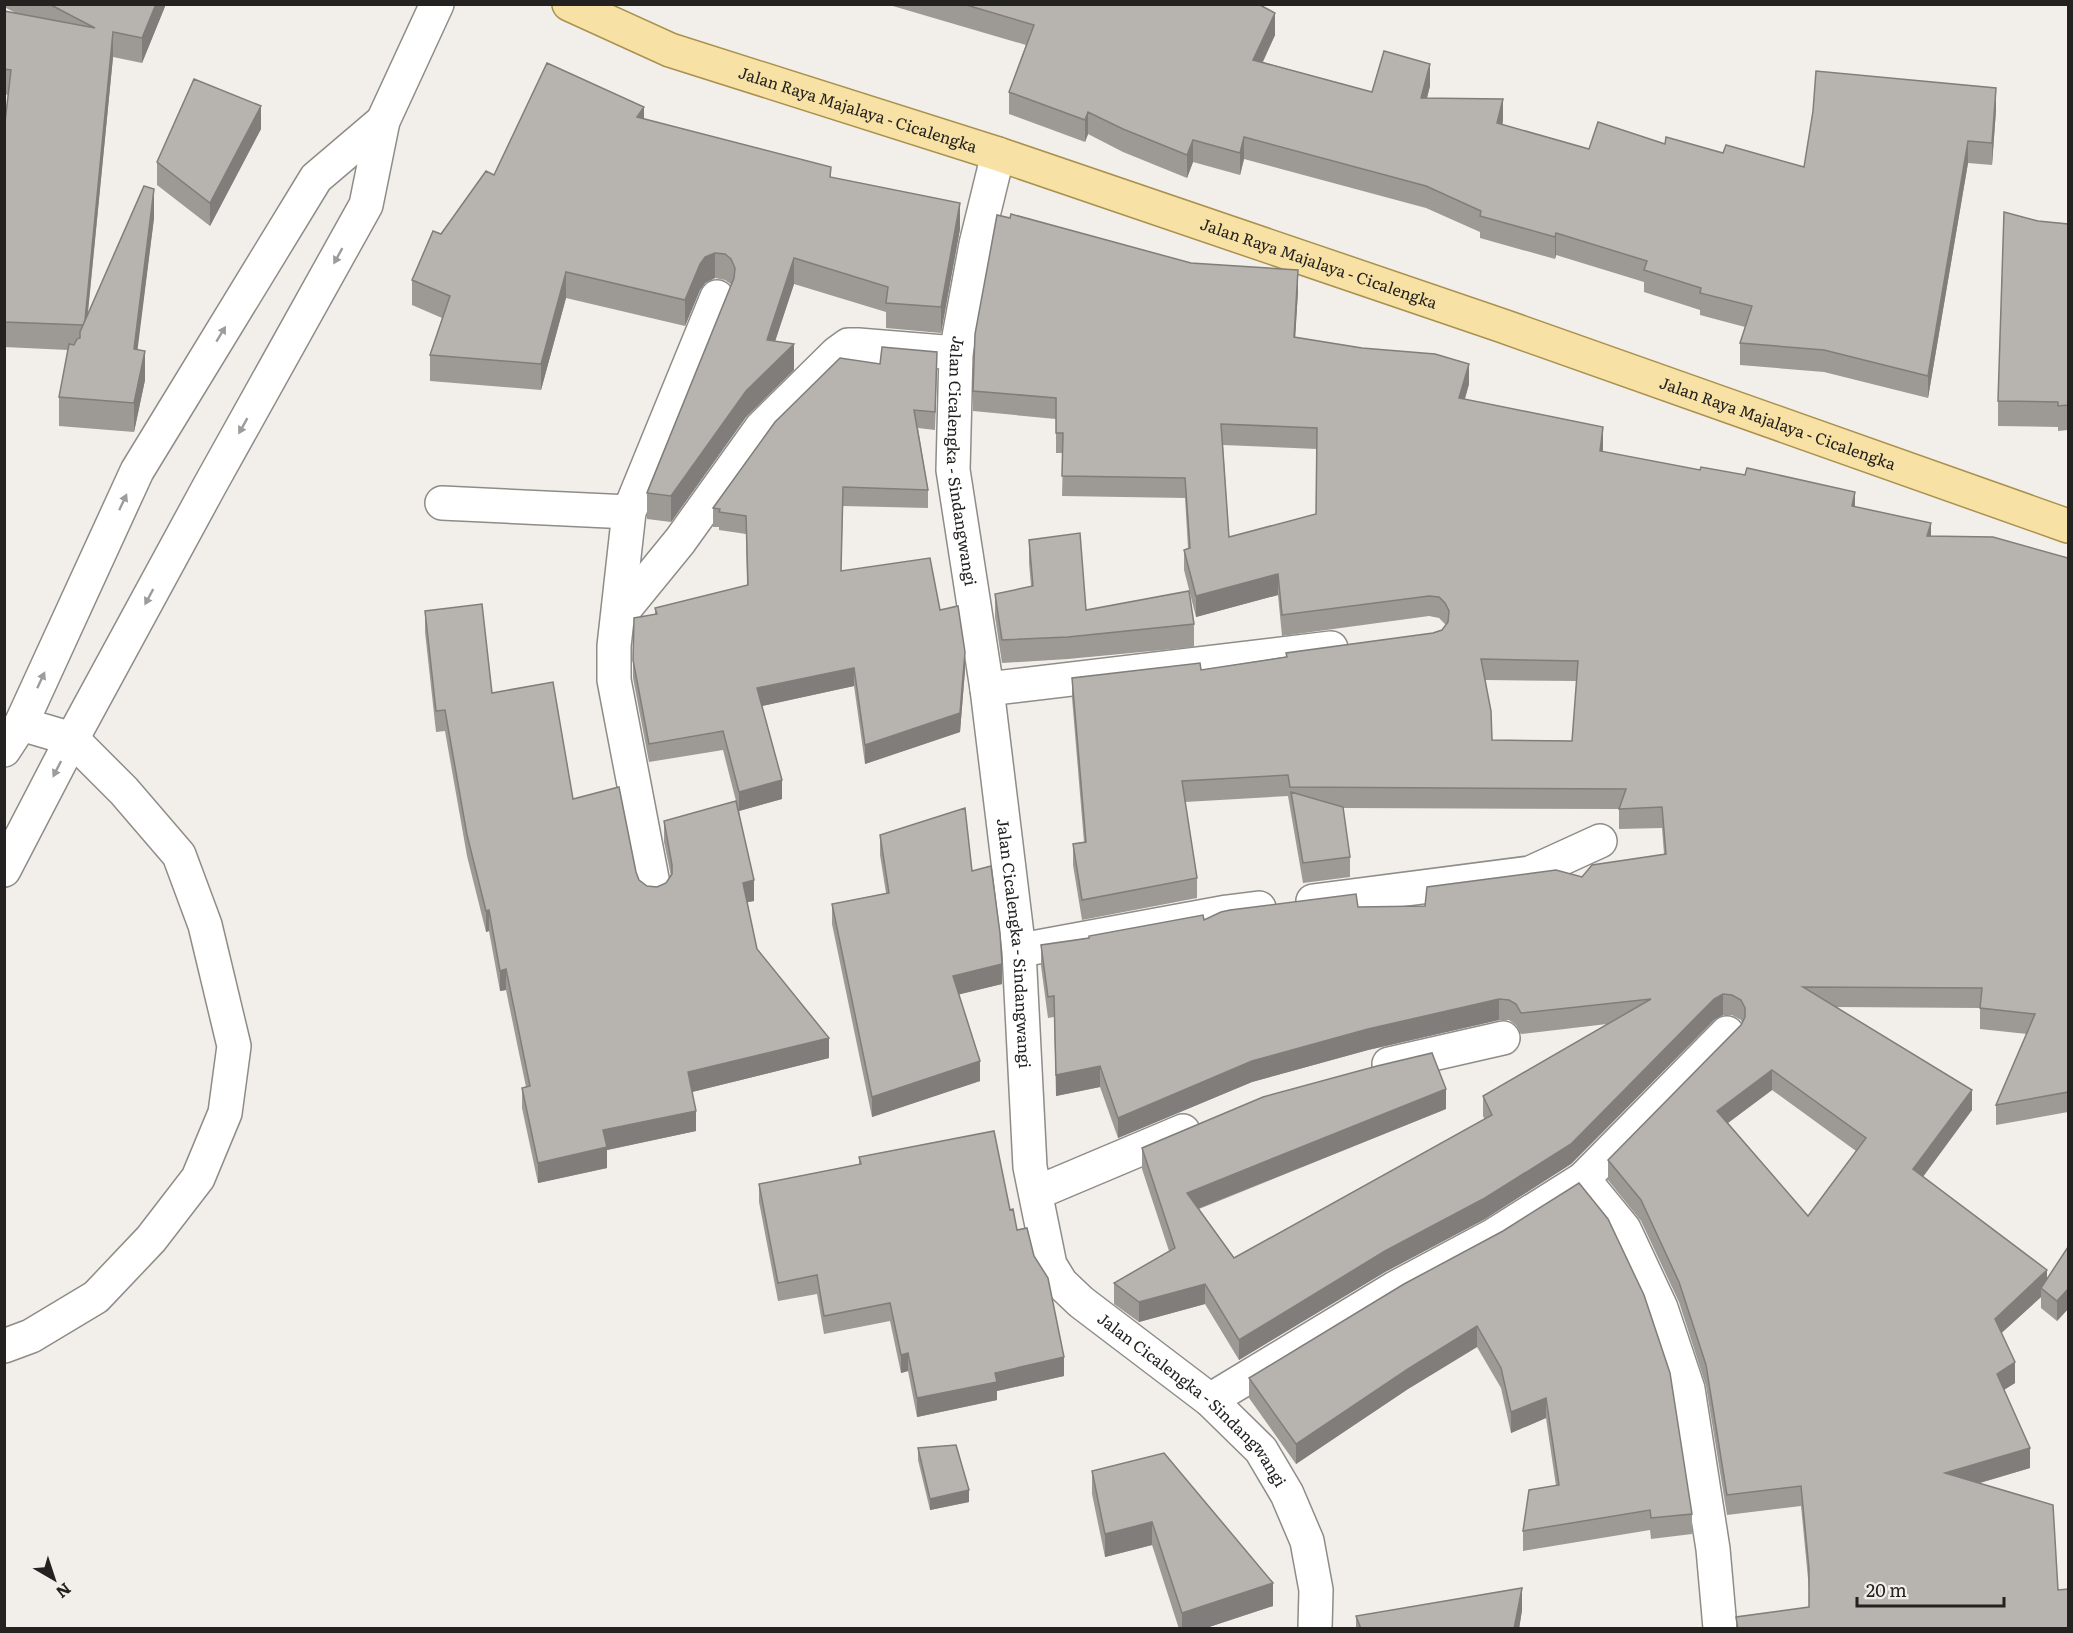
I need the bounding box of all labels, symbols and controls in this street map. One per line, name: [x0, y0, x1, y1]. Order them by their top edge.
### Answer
street label: Jalan Raya Majalaya - Cicalengka: [736, 60, 981, 158]
street label: Jalan Raya Majalaya - Cicalengka: [1197, 211, 1441, 314]
one-way arrow: [333, 248, 343, 265]
one-way arrow: [215, 326, 226, 342]
street label: Jalan Cicalengka - Sindangwangi: [942, 334, 984, 587]
street label: Jalan Raya Majalaya - Cicalengka: [1657, 369, 1900, 475]
one-way arrow: [237, 418, 248, 434]
one-way arrow: [118, 494, 127, 511]
one-way arrow: [144, 589, 154, 606]
one-way arrow: [37, 671, 46, 688]
one-way arrow: [52, 760, 61, 777]
street label: Jalan Cicalengka - Sindangwangi: [992, 817, 1038, 1069]
street label: Jalan Cicalengka - Sindangwangi: [1093, 1306, 1293, 1491]
north arrow: [24, 1549, 84, 1609]
scale bar: [1857, 1570, 2004, 1608]
text: 20 m: [1866, 1576, 1907, 1603]
text: N: [51, 1578, 77, 1605]

